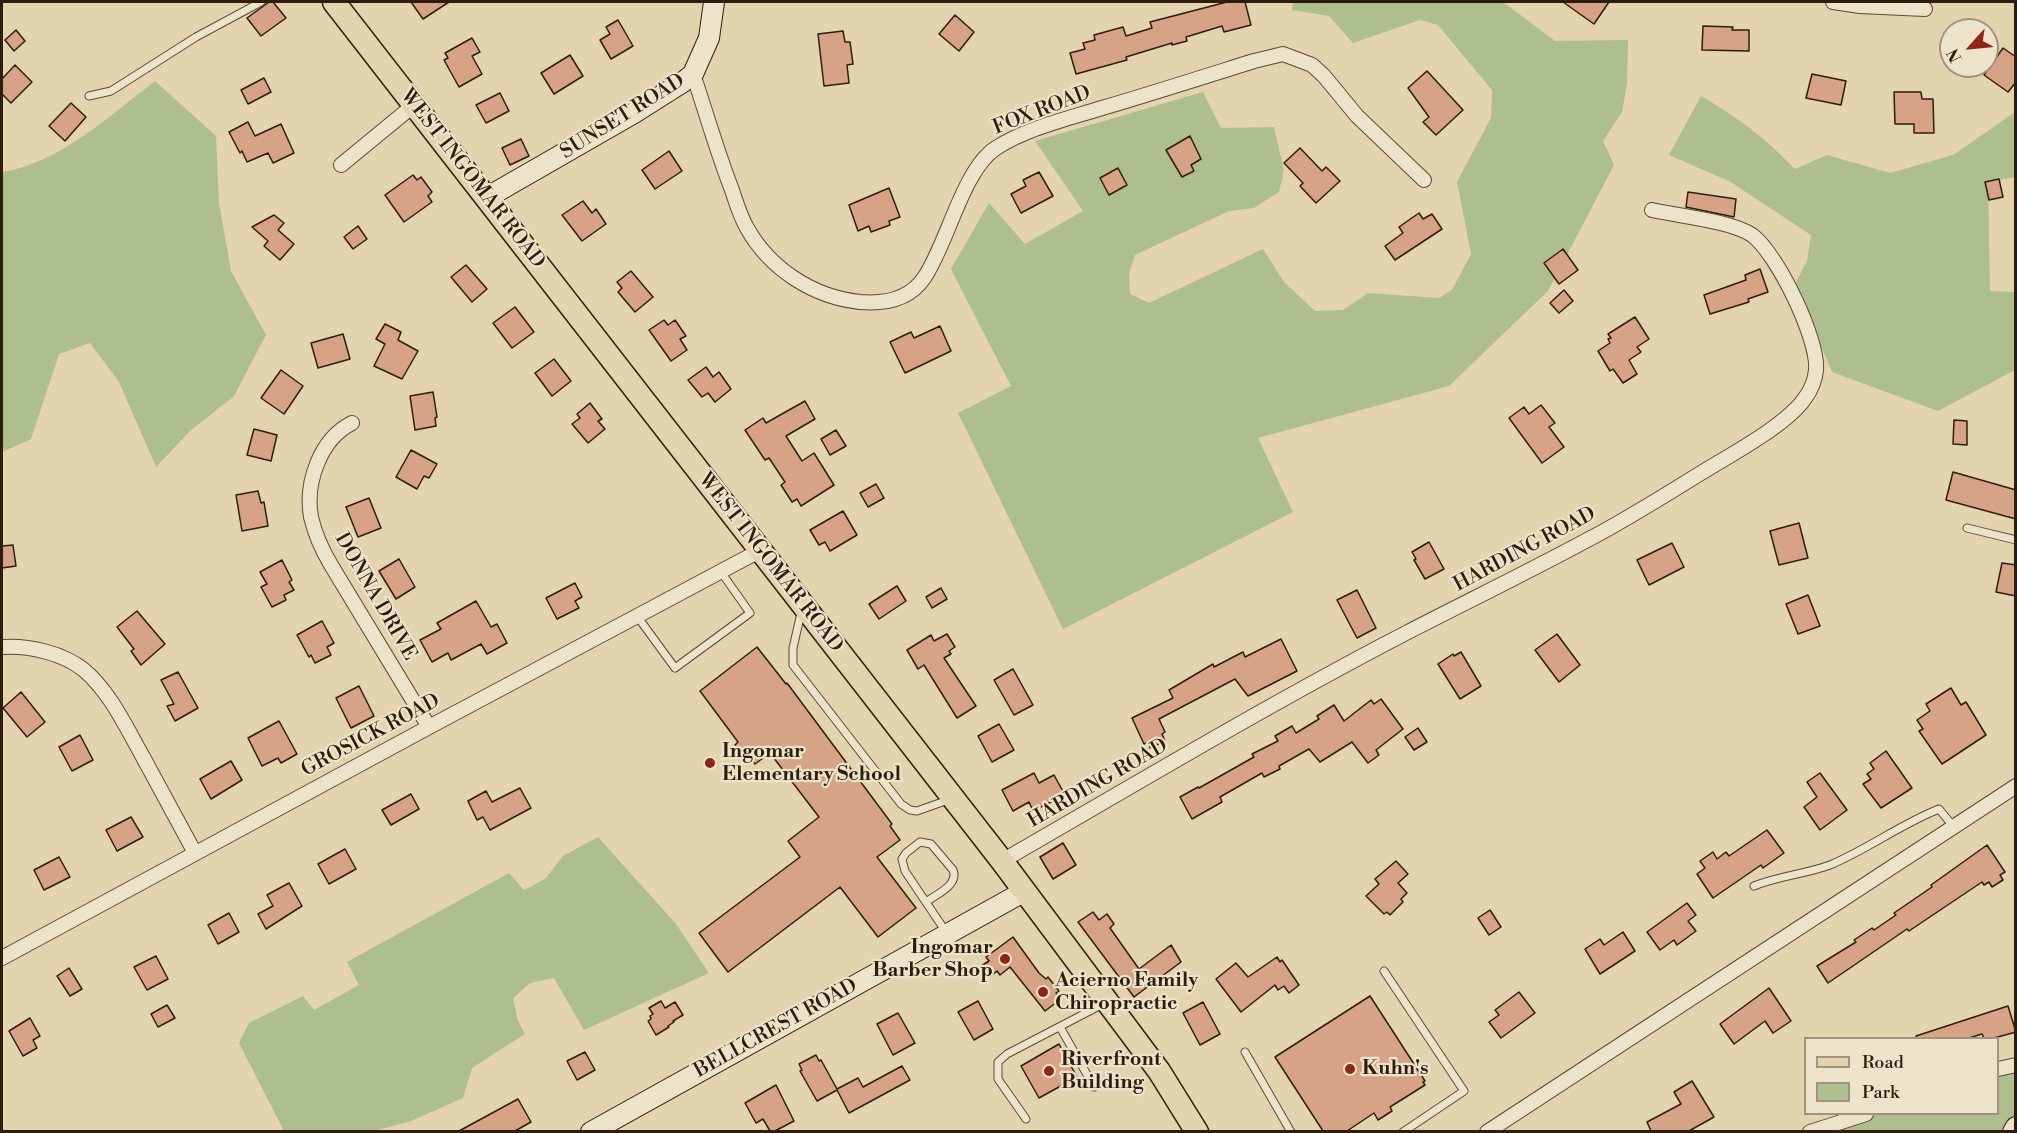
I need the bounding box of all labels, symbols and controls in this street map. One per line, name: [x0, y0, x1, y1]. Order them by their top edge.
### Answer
north arrow: [1939, 18, 1999, 78]
text: N: [1943, 45, 1967, 65]
street label: SUNSET ROAD: [556, 69, 690, 165]
street label: FOX ROAD: [990, 81, 1094, 141]
street label: WEST INGOMAR ROAD: [395, 85, 549, 273]
street label: WEST INGOMAR ROAD: [693, 469, 847, 657]
street label: HARDING ROAD: [1450, 502, 1600, 598]
street label: DONNA DRIVE: [329, 529, 421, 665]
street label: GROSICK ROAD: [298, 689, 444, 783]
street label: HARDING ROAD: [1024, 734, 1172, 834]
place label: Ingomar Elementary School: [722, 740, 901, 787]
marker: Ingomar Elementary School: [703, 756, 717, 770]
place label: Ingomar Barber Shop: [873, 936, 993, 983]
marker: Ingomar Barber Shop: [998, 952, 1012, 966]
place label: Acierno Family Chiropractic: [1055, 969, 1198, 1016]
street label: BELLCREST ROAD: [690, 974, 862, 1084]
marker: Acierno Family Chiropractic: [1036, 985, 1050, 999]
legend: [1804, 1037, 1999, 1115]
place label: Riverfront Building: [1061, 1048, 1161, 1095]
text: Road: [1862, 1051, 1904, 1074]
place label: Kuhn's: [1362, 1057, 1429, 1081]
marker: Kuhn's: [1343, 1062, 1357, 1076]
marker: Riverfront Building: [1042, 1064, 1056, 1078]
text: Park: [1862, 1081, 1899, 1104]

